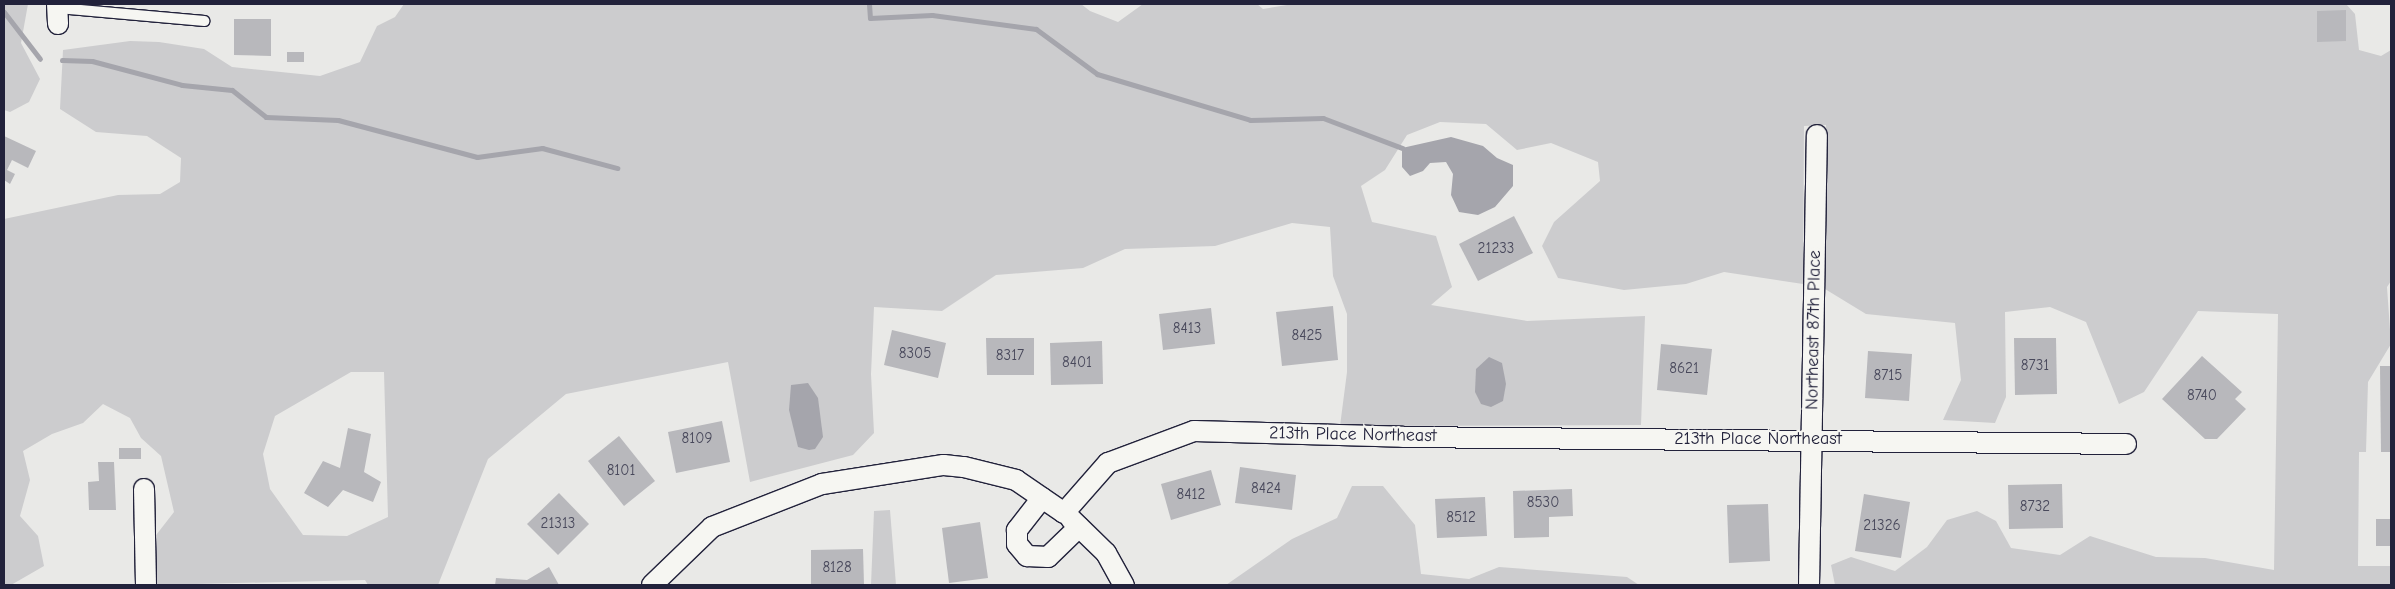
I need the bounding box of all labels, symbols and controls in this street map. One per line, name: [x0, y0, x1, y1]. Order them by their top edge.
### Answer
house number: 21233: [1478, 240, 1514, 258]
street label: Northeast 87th Place: [1802, 250, 1826, 410]
house number: 8413: [1173, 320, 1201, 338]
house number: 8425: [1292, 327, 1322, 345]
house number: 8305: [899, 345, 931, 363]
house number: 8317: [996, 347, 1024, 365]
house number: 8401: [1062, 354, 1092, 372]
house number: 8731: [2021, 357, 2049, 375]
house number: 8621: [1669, 360, 1699, 378]
house number: 8715: [1874, 367, 1902, 385]
house number: 8740: [2187, 387, 2217, 405]
street label: 213th Place Northeast: [1269, 423, 1437, 447]
street label: 213th Place Northeast: [1674, 428, 1842, 450]
house number: 8109: [682, 430, 712, 448]
house number: 8101: [607, 462, 635, 480]
house number: 8424: [1251, 480, 1281, 498]
house number: 8412: [1177, 486, 1205, 504]
house number: 8530: [1527, 494, 1559, 512]
house number: 8732: [2020, 498, 2050, 516]
house number: 8512: [1446, 509, 1476, 527]
house number: 21313: [541, 515, 575, 533]
house number: 21326: [1863, 517, 1901, 535]
house number: 8128: [822, 559, 852, 577]

